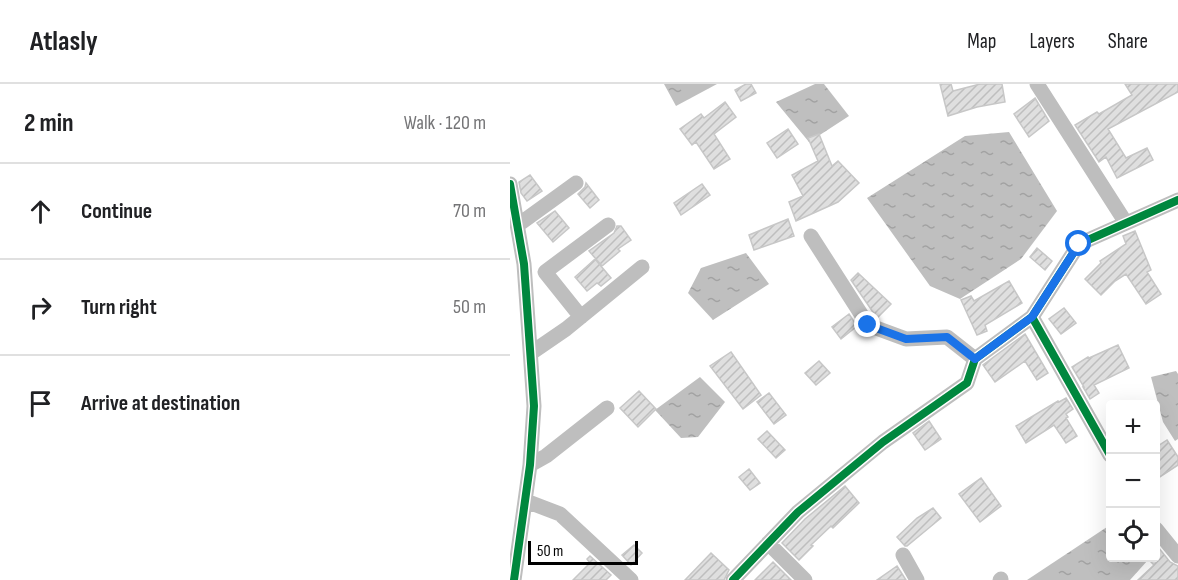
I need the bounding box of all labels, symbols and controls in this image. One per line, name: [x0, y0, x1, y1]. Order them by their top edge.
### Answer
text: Atlasly: [30, 25, 98, 58]
text: Map: [967, 29, 996, 54]
text: Layers: [1029, 29, 1075, 54]
text: Share: [1108, 29, 1148, 54]
text: 2 min: [24, 108, 74, 139]
text: Walk · 120 m: [404, 111, 486, 135]
icon: ahead: [24, 195, 57, 228]
text: Continue: [81, 198, 152, 225]
text: 70 m: [453, 199, 486, 223]
route start: [1065, 230, 1091, 256]
icon: right: [24, 291, 57, 324]
text: Turn right: [81, 294, 157, 321]
text: 50 m: [453, 295, 486, 319]
route end: [854, 311, 880, 337]
icon: arrive: [24, 387, 57, 420]
text: Arrive at destination: [81, 390, 240, 417]
map controls: [1106, 400, 1160, 562]
button: +: [1106, 400, 1160, 454]
button: −: [1106, 454, 1160, 508]
button: locate: [1106, 508, 1160, 562]
scale bar: [528, 538, 638, 566]
text: 50 m: [537, 542, 563, 561]

